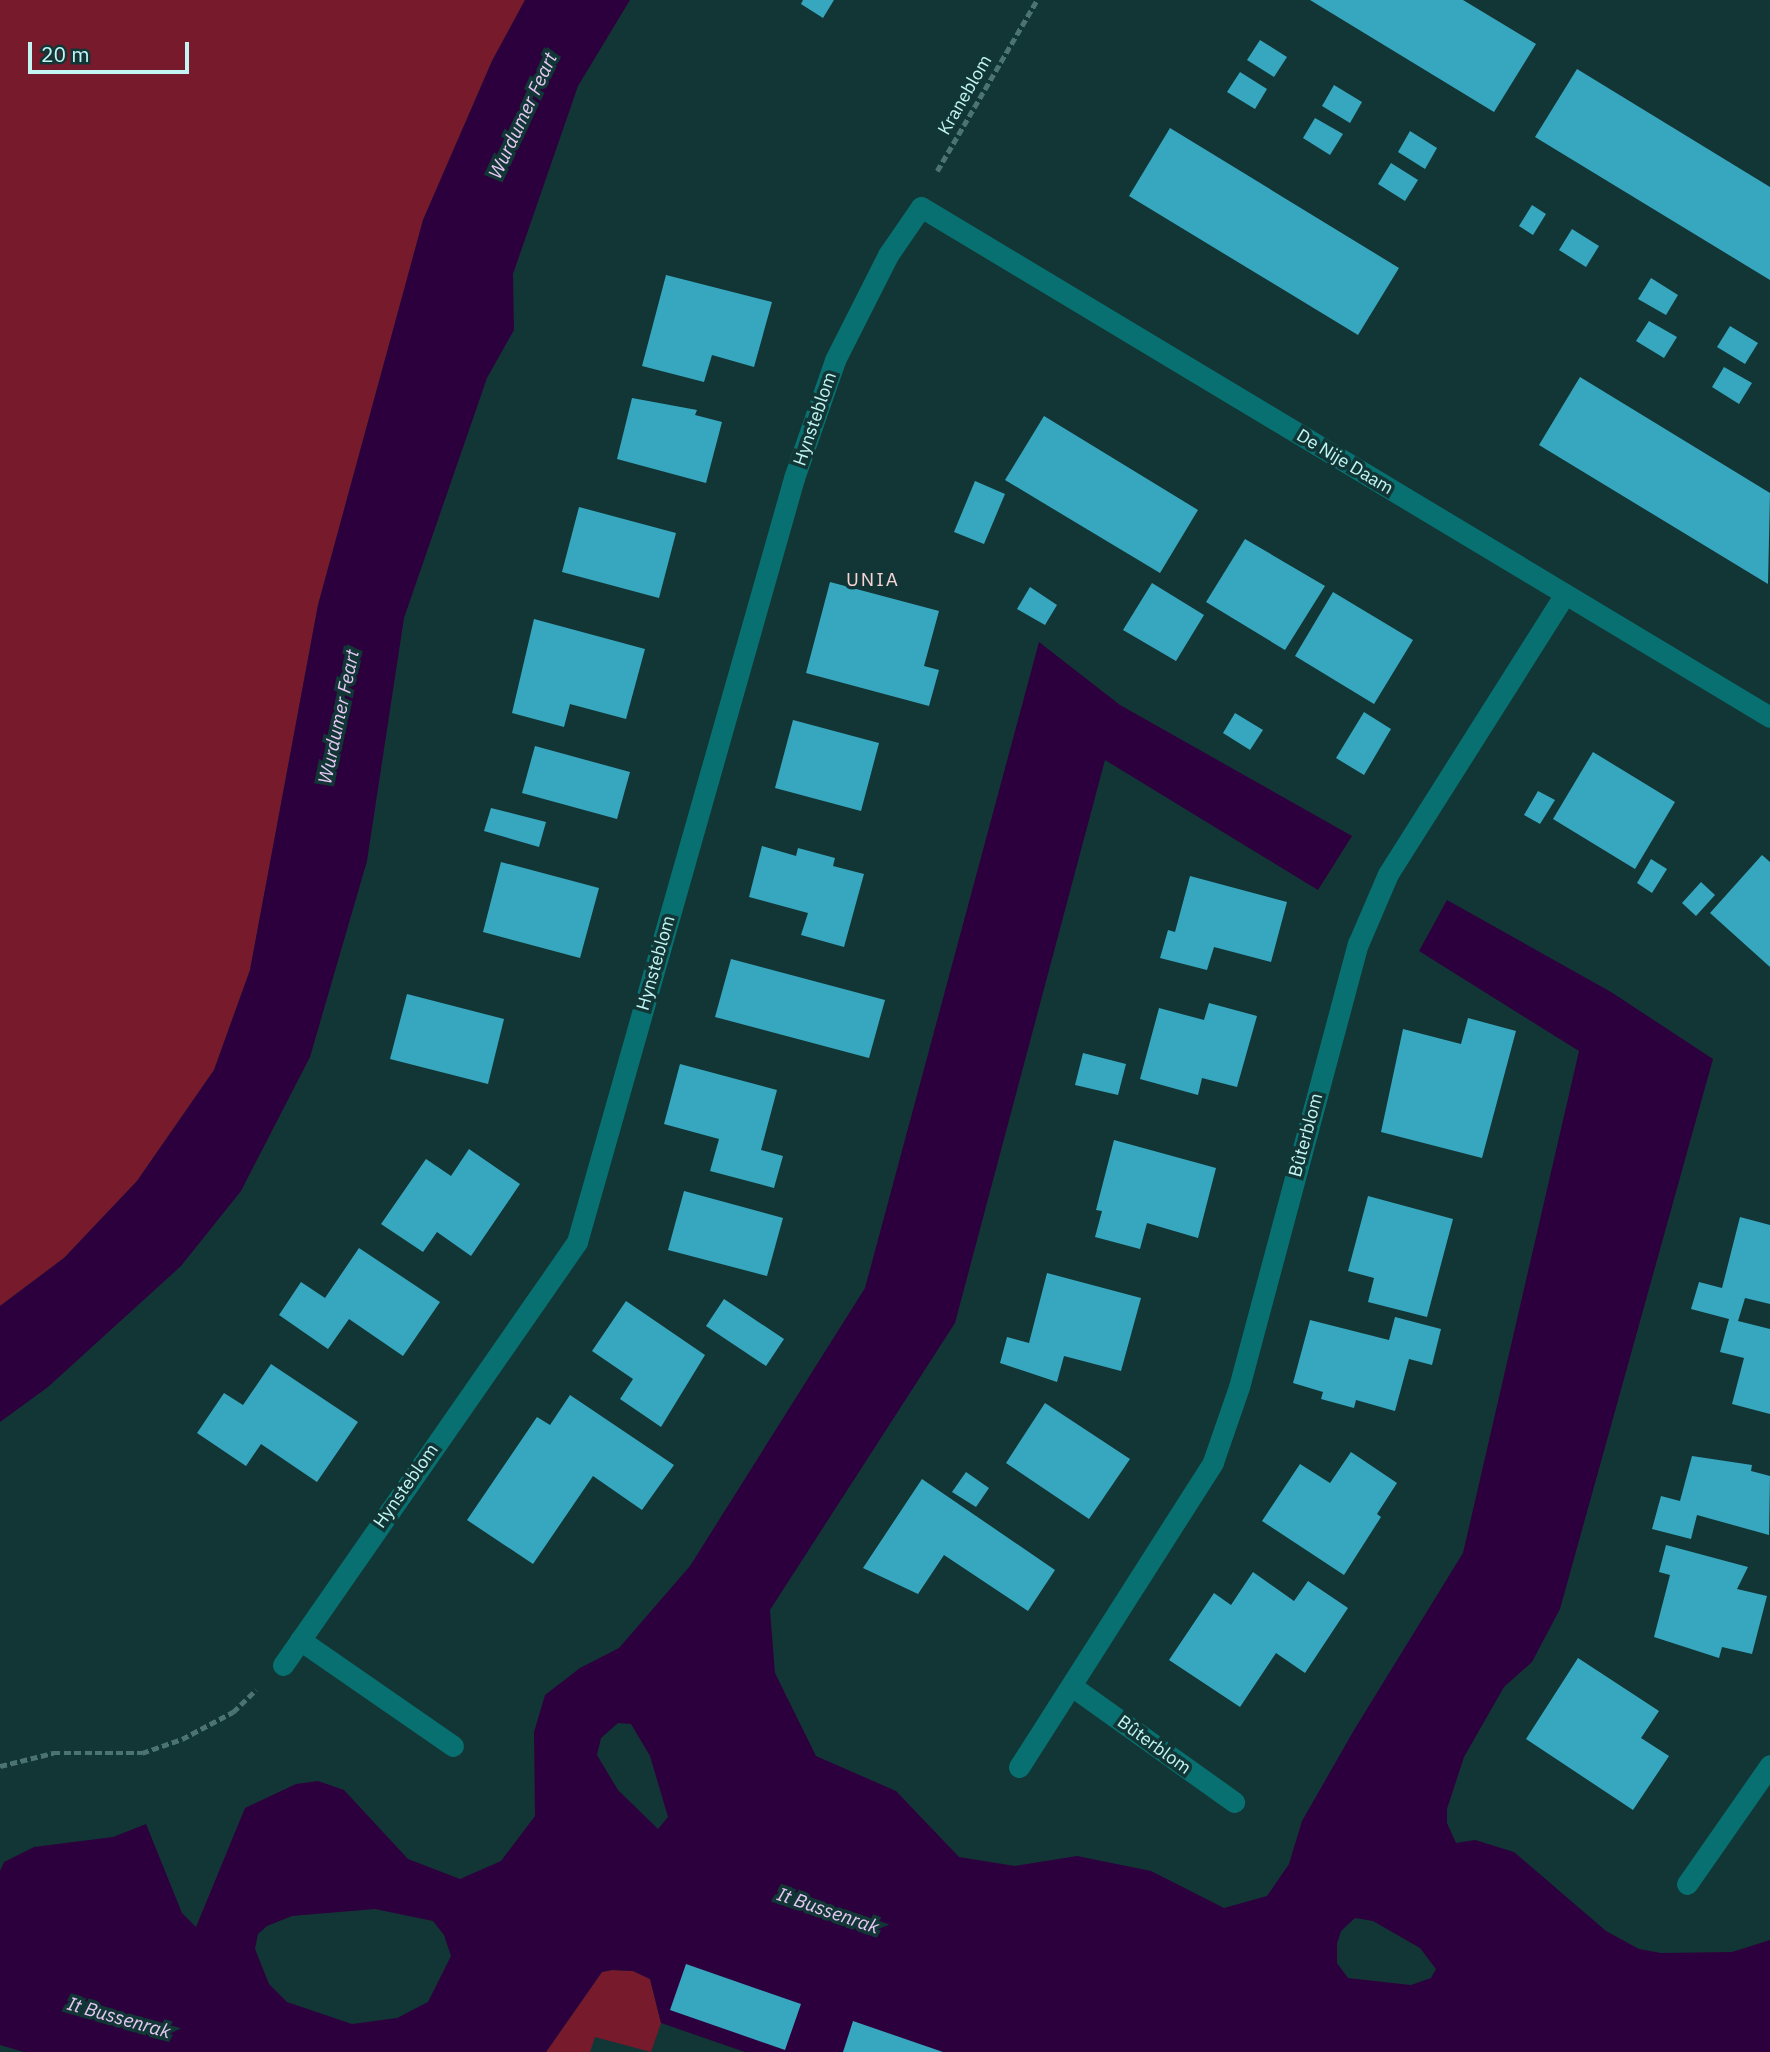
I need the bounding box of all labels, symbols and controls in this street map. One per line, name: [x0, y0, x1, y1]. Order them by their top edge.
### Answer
scale bar: [32, 28, 192, 72]
text: 20 m: [41, 40, 90, 68]
water label: Wurdumer Feart: [484, 49, 562, 183]
street label: Kraneblom: [933, 51, 997, 139]
street label: Hynsteblom: [789, 369, 841, 469]
street label: De Nije Daam: [1293, 425, 1397, 499]
district label: UNIA: [846, 569, 900, 591]
water label: Wurdumer Feart: [314, 648, 364, 786]
street label: Hynsteblom: [632, 913, 680, 1013]
street label: Bûterblom: [1284, 1091, 1328, 1179]
street label: Hynsteblom: [369, 1440, 443, 1532]
street label: Bûterblom: [1113, 1711, 1195, 1779]
water label: It Bussenrak: [774, 1883, 882, 1939]
water label: It Bussenrak: [65, 1992, 173, 2044]

